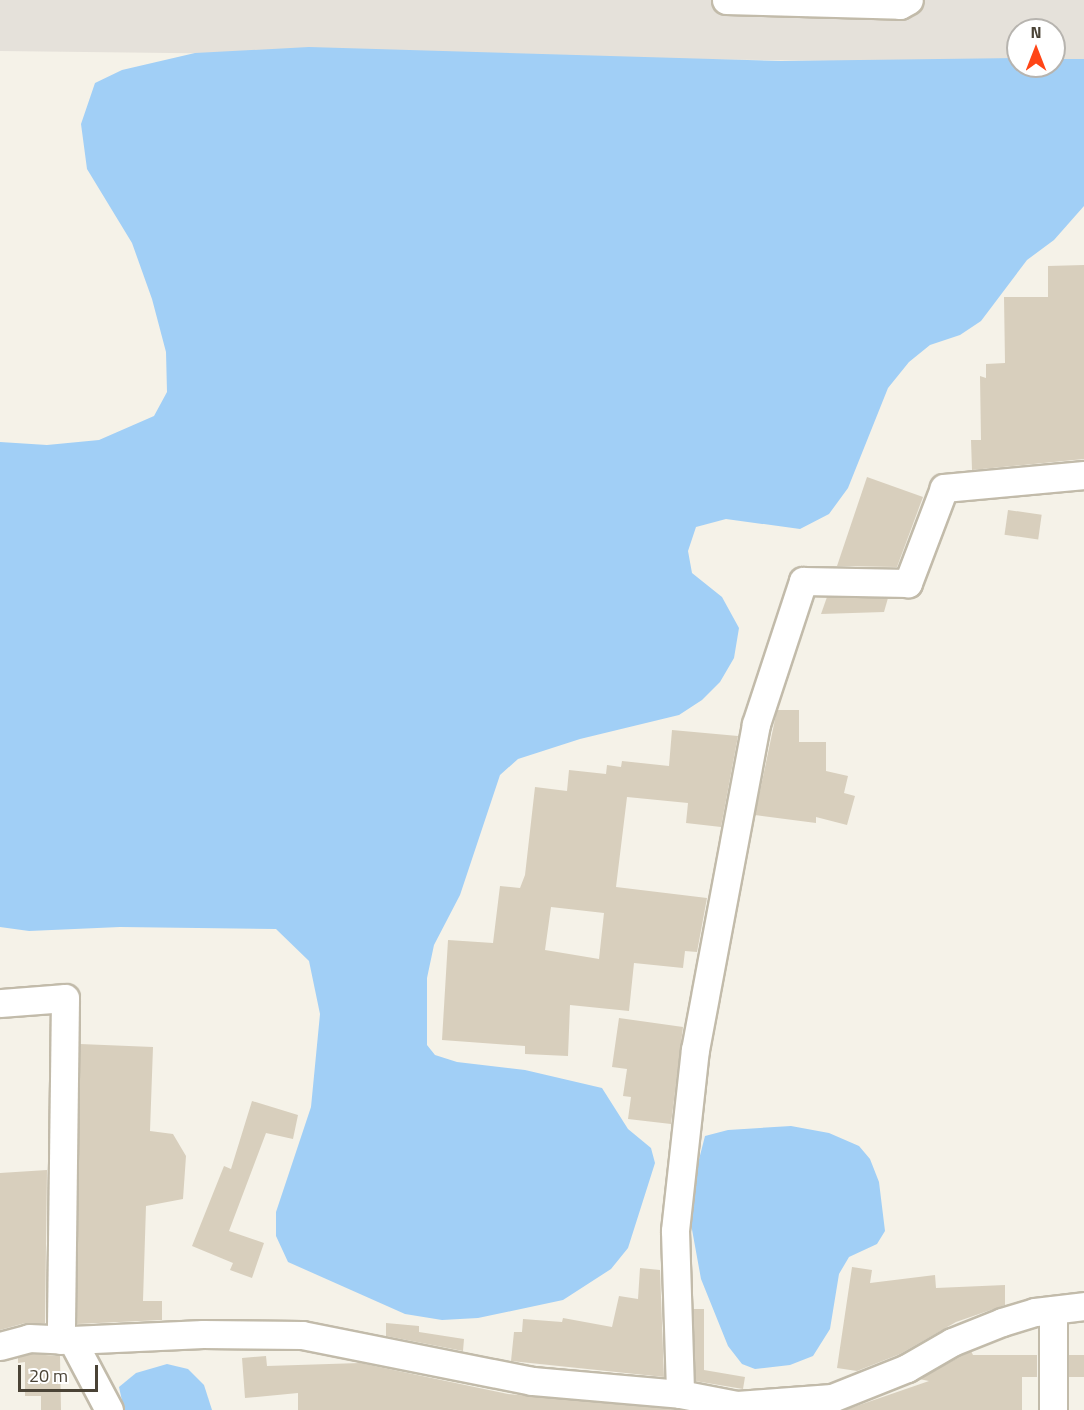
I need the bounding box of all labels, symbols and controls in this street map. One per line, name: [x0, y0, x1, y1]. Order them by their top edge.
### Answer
north arrow: [1006, 18, 1066, 78]
text: N: [1030, 20, 1042, 44]
scale bar: [21, 1353, 100, 1391]
text: 20 m: [29, 1362, 68, 1389]

